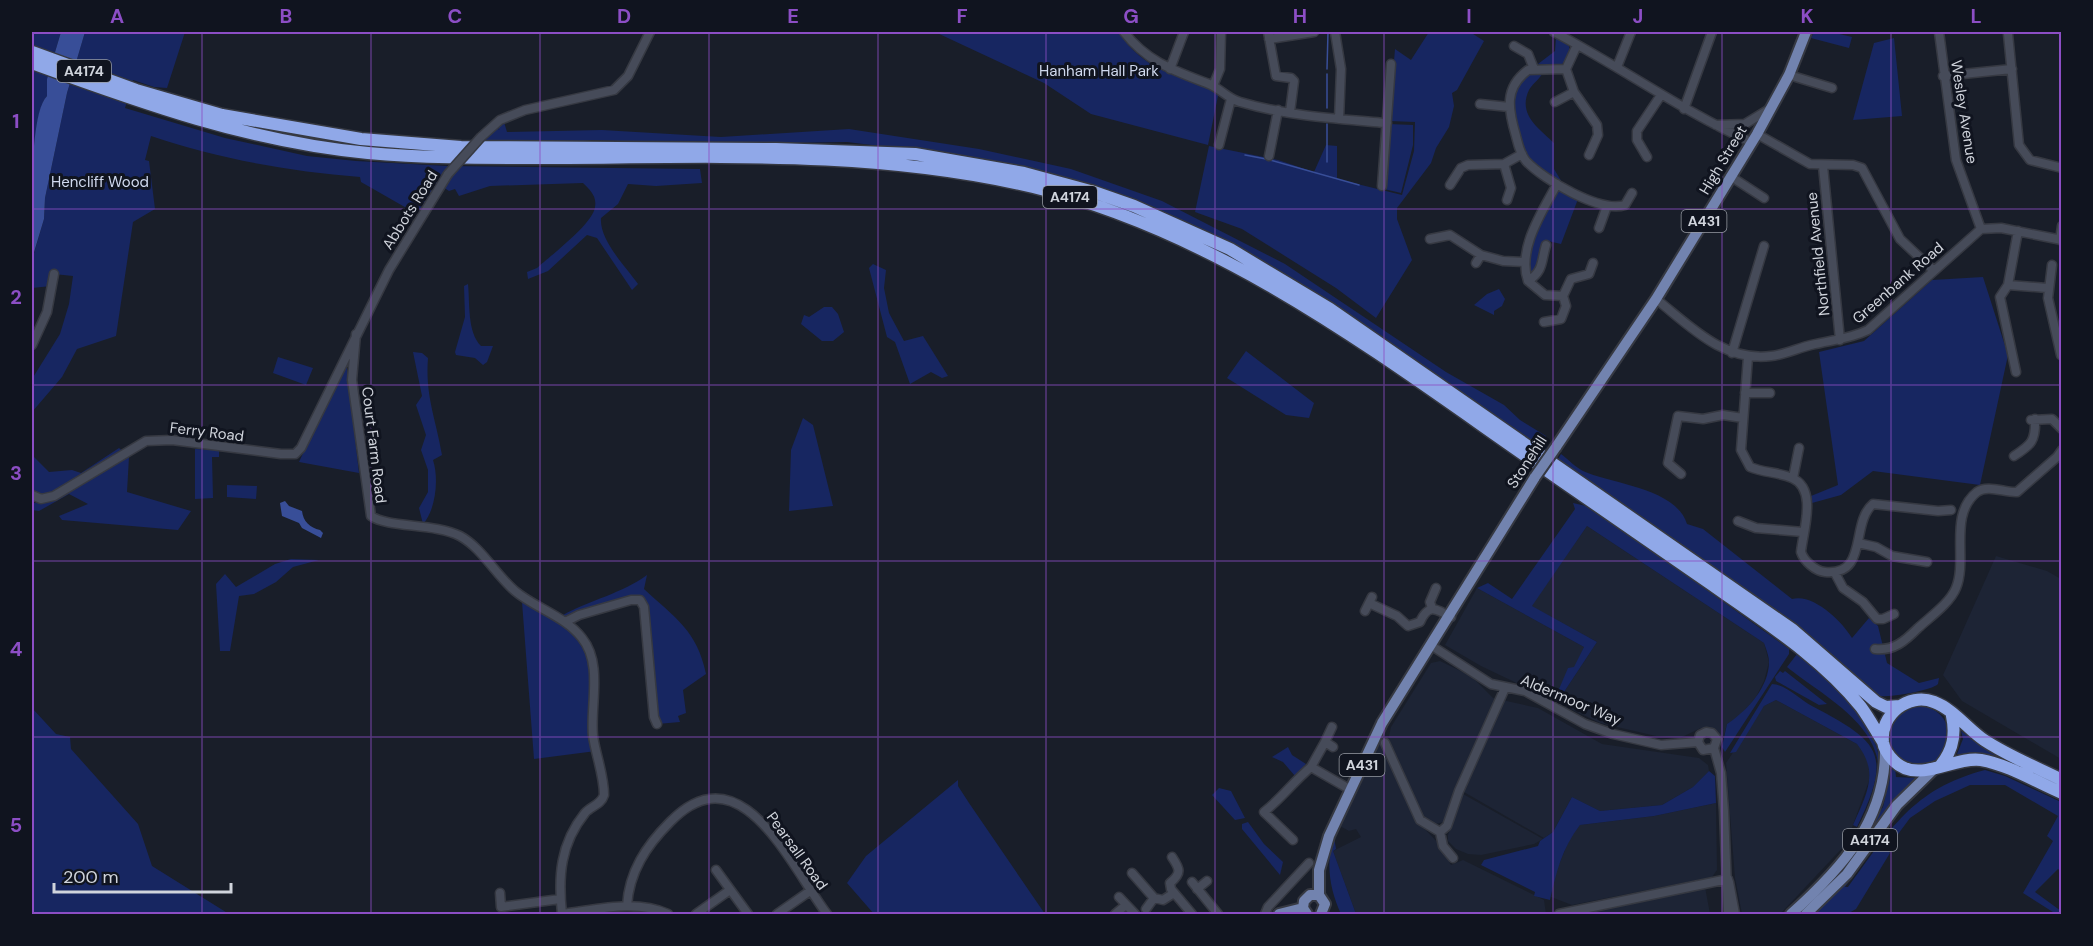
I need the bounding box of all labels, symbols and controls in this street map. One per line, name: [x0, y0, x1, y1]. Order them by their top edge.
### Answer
text: A: [110, 3, 124, 29]
text: B: [280, 3, 292, 29]
text: C: [448, 3, 462, 29]
text: D: [617, 3, 631, 29]
text: E: [787, 3, 799, 29]
text: F: [956, 3, 968, 29]
text: G: [1123, 3, 1139, 29]
text: H: [1293, 3, 1307, 29]
text: I: [1466, 3, 1472, 29]
text: J: [1633, 3, 1643, 29]
text: K: [1800, 3, 1814, 29]
text: L: [1970, 3, 1982, 29]
street label: Wesley Avenue: [1946, 59, 1982, 165]
road number: A4174: [57, 60, 111, 82]
park label: Hanham Hall Park: [1039, 61, 1159, 81]
text: 1: [12, 108, 20, 134]
street label: High Street: [1695, 122, 1752, 198]
street label: Abbots Road: [378, 167, 442, 253]
park label: Hencliff Wood: [51, 172, 149, 192]
road number: A4174: [1043, 186, 1097, 208]
street label: Northfield Avenue: [1802, 191, 1834, 317]
road number: A431: [1682, 210, 1726, 232]
street label: Greenbank Road: [1848, 238, 1948, 328]
text: 2: [10, 284, 22, 310]
street label: Court Farm Road: [357, 386, 391, 504]
street label: Ferry Road: [169, 418, 245, 446]
street label: Stonehill: [1502, 432, 1552, 492]
text: 3: [10, 460, 22, 486]
text: 4: [10, 636, 23, 662]
street label: Aldermoor Way: [1518, 670, 1625, 730]
road number: A431: [1340, 754, 1384, 776]
street label: Pearsall Road: [762, 808, 832, 894]
text: 5: [10, 812, 22, 838]
road number: A4174: [1843, 829, 1897, 851]
scale bar: [54, 856, 231, 894]
text: 200 m: [63, 865, 119, 889]

